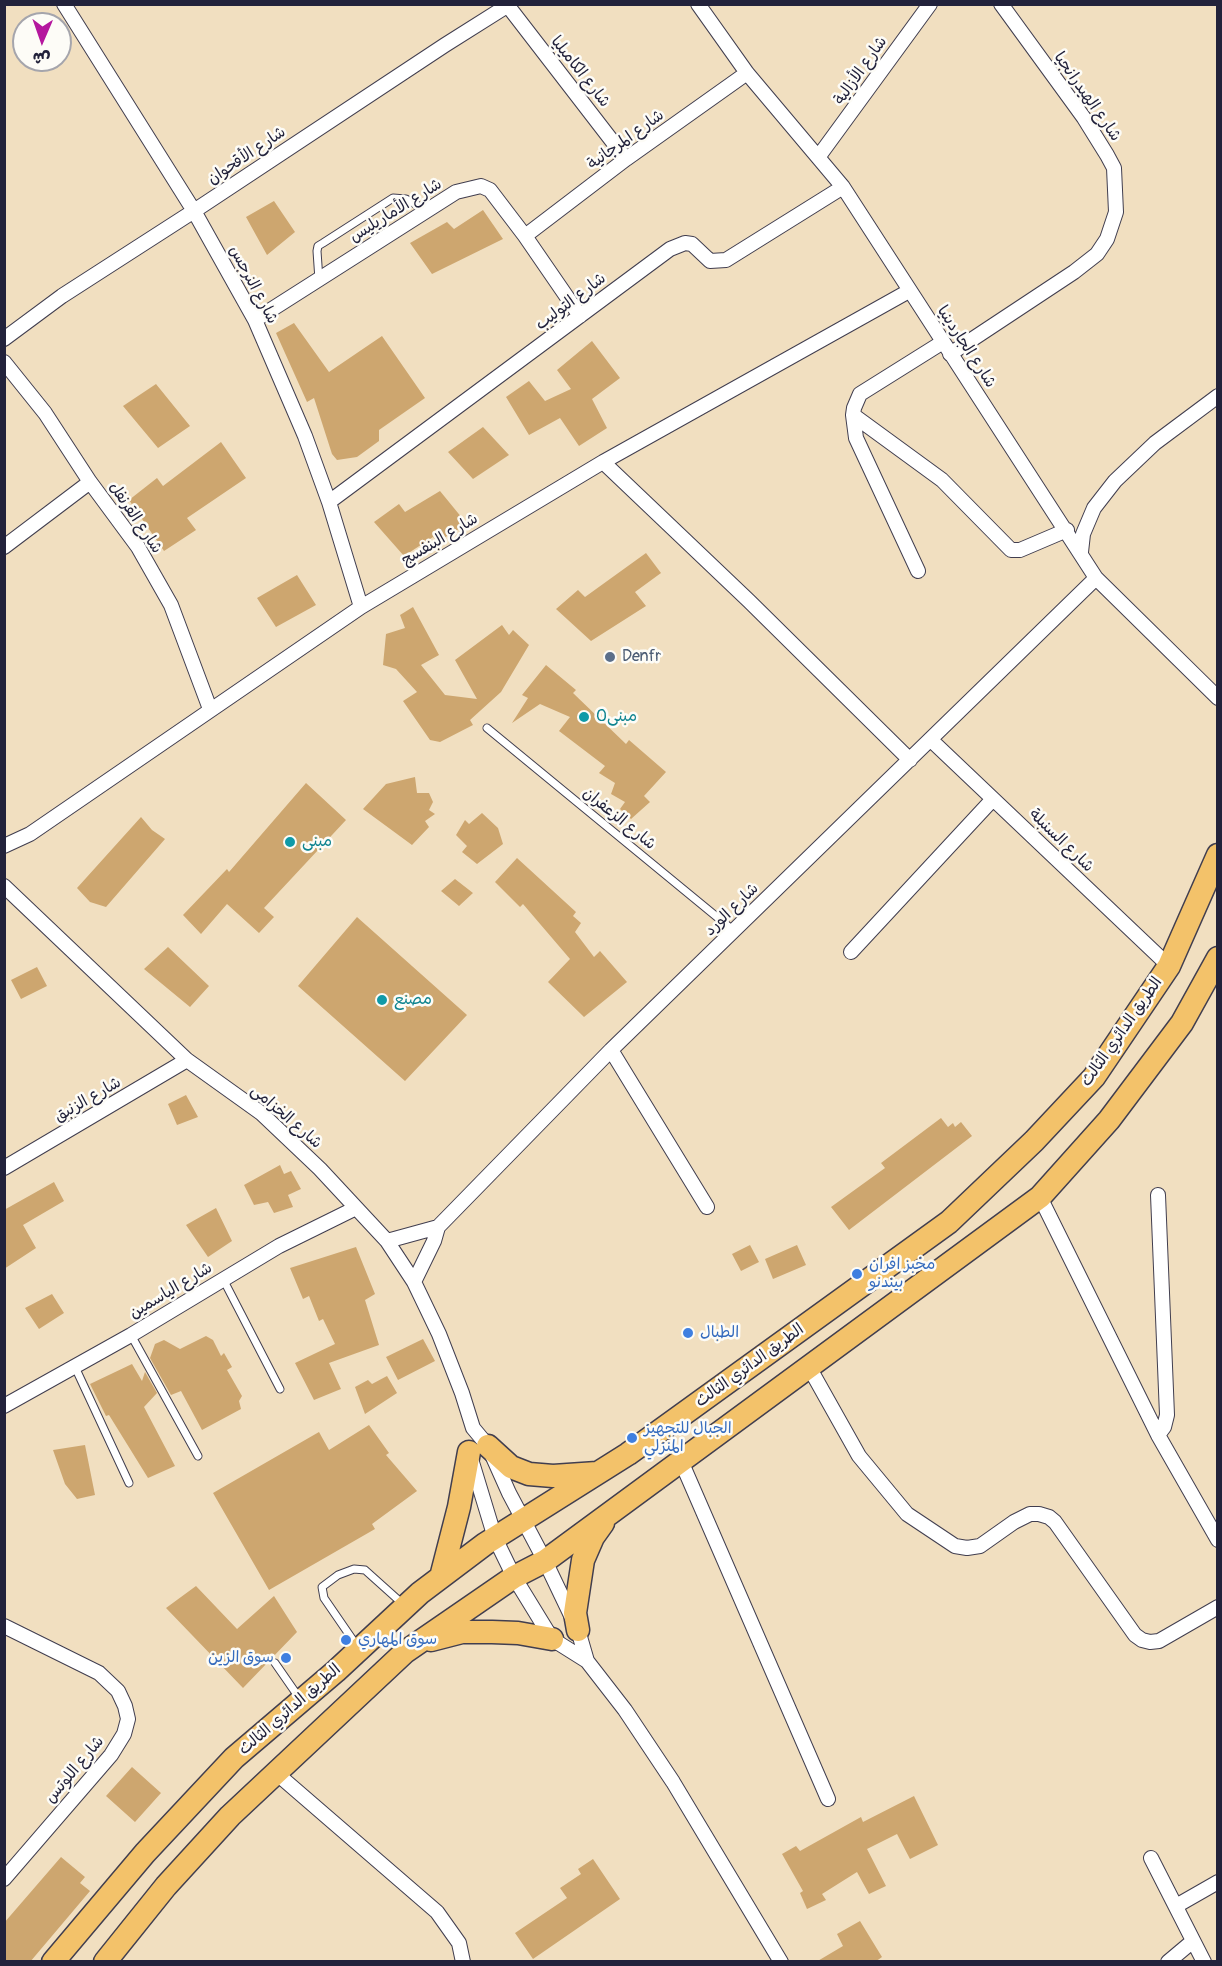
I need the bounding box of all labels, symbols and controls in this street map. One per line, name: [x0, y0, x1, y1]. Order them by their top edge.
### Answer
north arrow: [12, 12, 72, 72]
street label: شارع الكاميليا: [546, 33, 614, 111]
street label: شارع الأزالية: [830, 33, 892, 109]
text: ش: [32, 48, 51, 68]
street label: شارع الهيدرانجيا: [1049, 49, 1125, 145]
street label: شارع المرجانية: [584, 106, 668, 174]
street label: شارع الأقحوان: [204, 123, 290, 189]
street label: شارع الأماريليس: [346, 175, 446, 247]
street label: شارع النرجس: [224, 243, 282, 327]
street label: شارع التوليب: [532, 269, 610, 335]
street label: شارع الجاردينيا: [932, 302, 1000, 392]
street label: شارع القرنفل: [104, 479, 166, 557]
street label: شارع البنفسج: [398, 510, 482, 570]
place label: Denfr: [622, 647, 661, 667]
marker: Denfr: [603, 650, 617, 664]
place label: مبنى0: [596, 707, 637, 727]
marker: مبنى0: [577, 710, 591, 724]
street label: شارع الزعفران: [578, 784, 660, 854]
street label: شارع السنبلة: [1025, 805, 1097, 877]
place label: مبنى: [302, 832, 332, 852]
marker: مبنى: [283, 835, 297, 849]
street label: شارع الورد: [701, 879, 763, 941]
street label: الطريق الدائري الثالث: [1077, 974, 1167, 1090]
place label: مصنع: [394, 990, 432, 1010]
marker: مصنع: [375, 993, 389, 1007]
street label: شارع الزنبق: [51, 1073, 125, 1127]
street label: شارع الخزامى: [246, 1081, 326, 1153]
place label: مخبز افران بيندنو: [869, 1255, 935, 1293]
street label: شارع الياسمين: [126, 1259, 216, 1323]
marker: مخبز افران بيندنو: [850, 1267, 864, 1281]
street label: الطريق الدائري الثالث: [692, 1320, 808, 1412]
place label: الطبال: [700, 1323, 739, 1343]
marker: الطبال: [681, 1326, 695, 1340]
place label: الجبال للتجهيز المنزلي: [644, 1419, 732, 1457]
marker: الجبال للتجهيز المنزلي: [625, 1431, 639, 1445]
place label: سوق المهاري: [358, 1630, 437, 1650]
marker: سوق المهاري: [339, 1633, 353, 1647]
place label: سوق الزين: [208, 1648, 274, 1668]
marker: سوق الزين: [279, 1651, 293, 1665]
street label: الطريق الدائري الثالث: [235, 1660, 345, 1760]
street label: شارع اللوتس: [41, 1733, 109, 1807]

